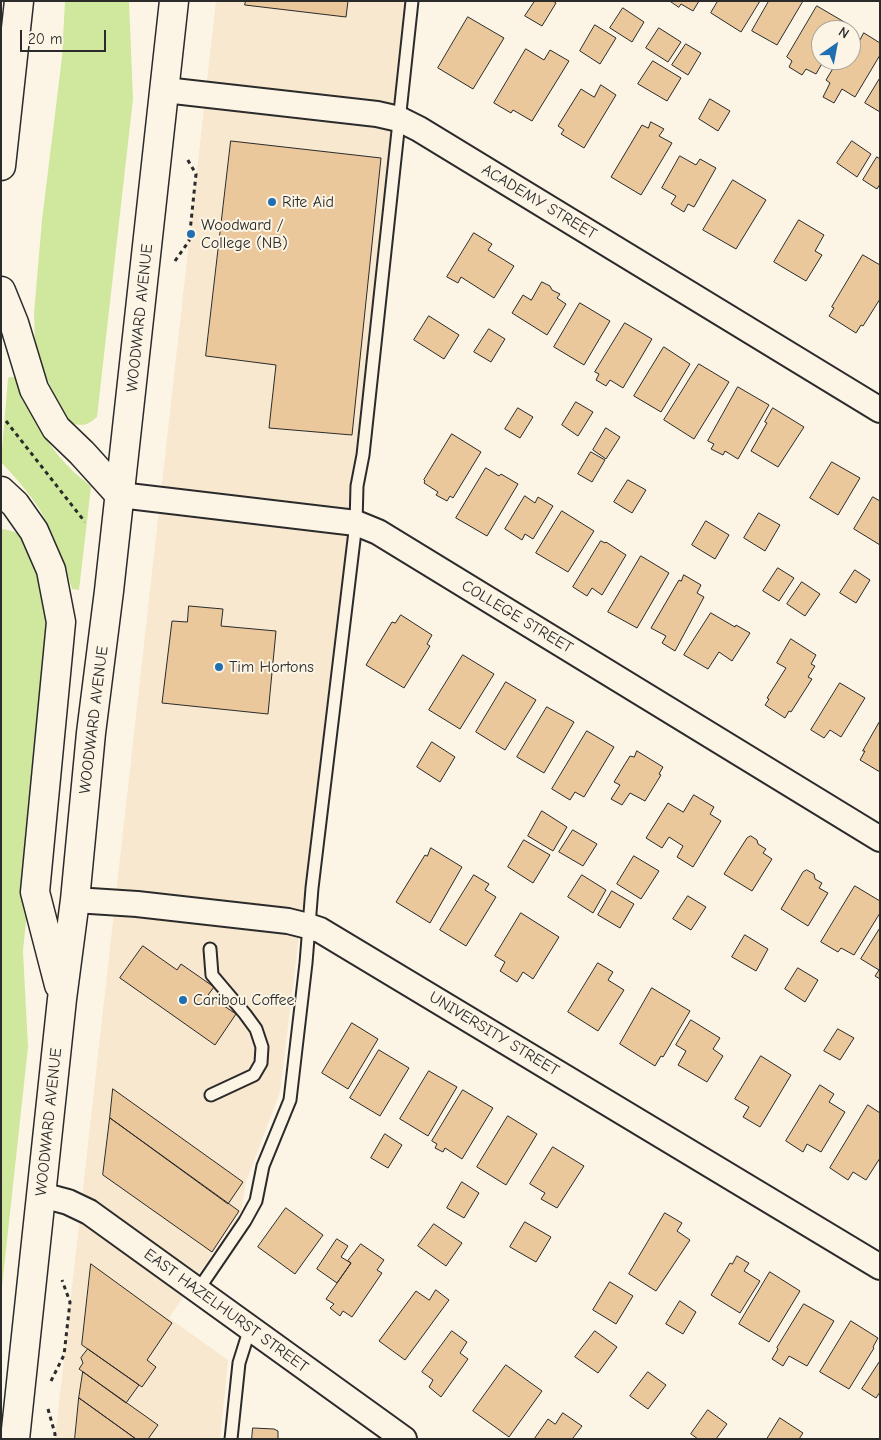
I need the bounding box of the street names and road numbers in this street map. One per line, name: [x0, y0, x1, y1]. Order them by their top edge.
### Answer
street label: ACADEMY STREET: [478, 160, 600, 244]
street label: WOODWARD AVENUE: [123, 243, 157, 393]
street label: COLLEGE STREET: [458, 576, 576, 658]
street label: WOODWARD AVENUE: [75, 645, 113, 795]
street label: UNIVERSITY STREET: [426, 988, 562, 1080]
street label: WOODWARD AVENUE: [32, 1047, 66, 1197]
street label: EAST HAZELHURST STREET: [140, 1245, 312, 1377]

